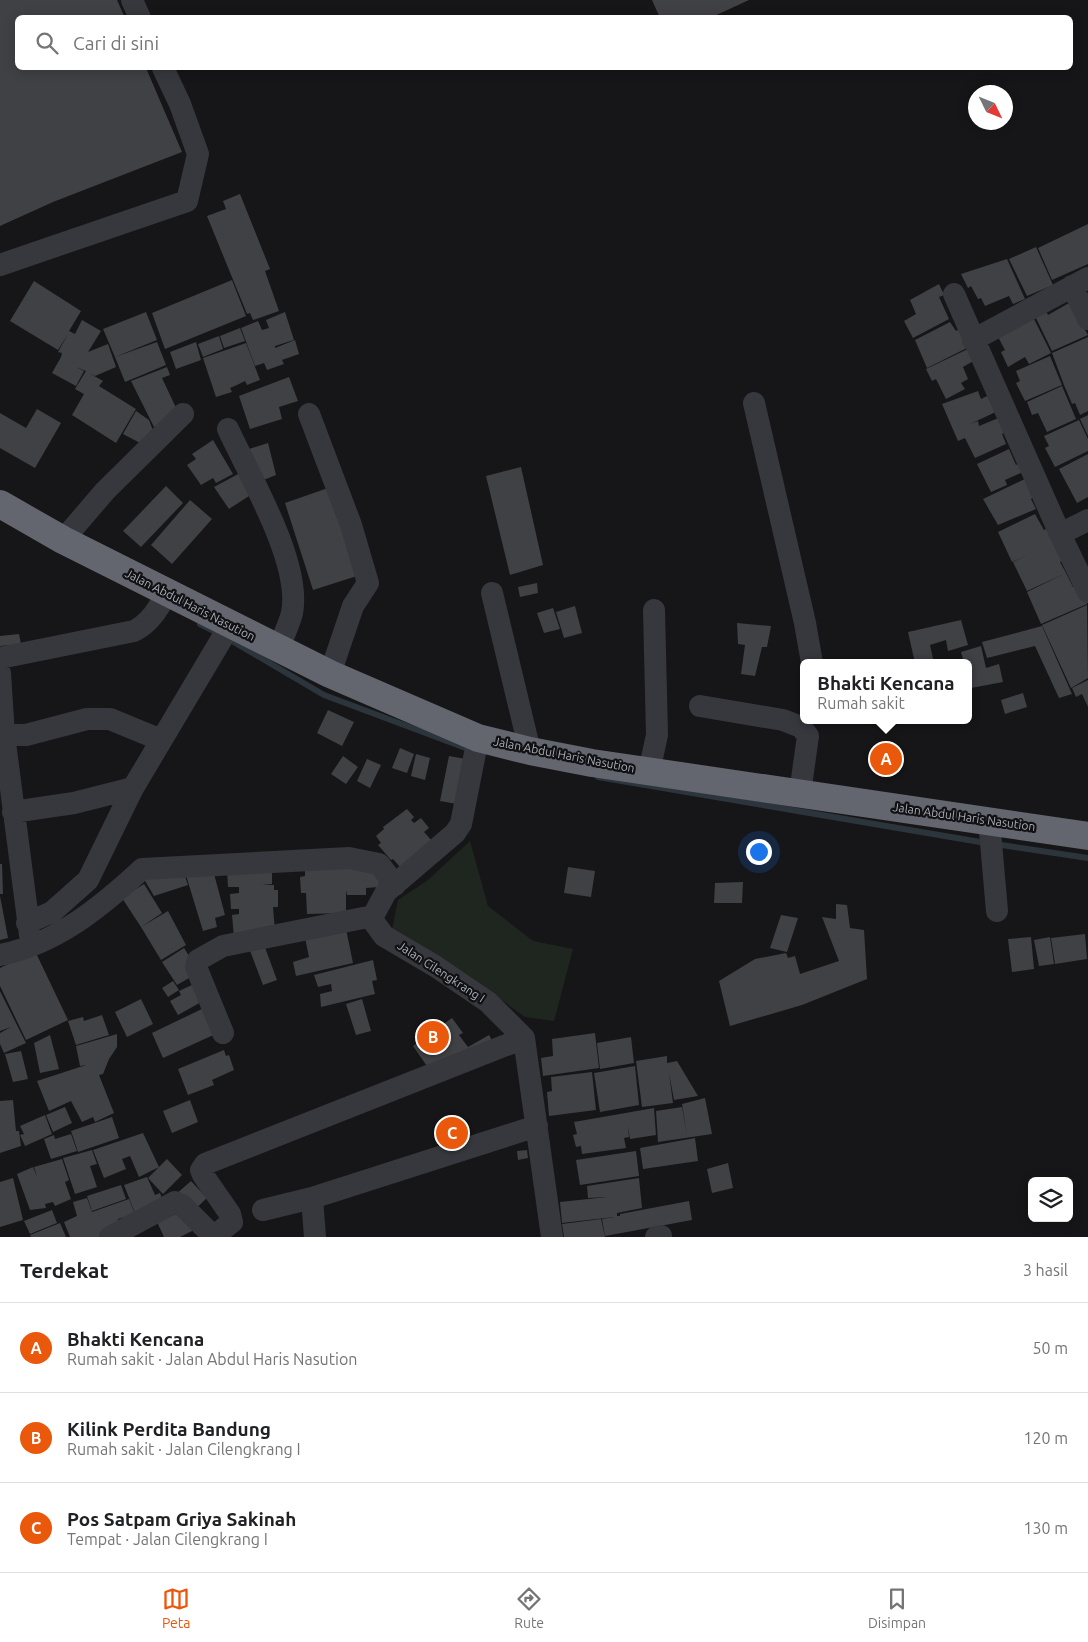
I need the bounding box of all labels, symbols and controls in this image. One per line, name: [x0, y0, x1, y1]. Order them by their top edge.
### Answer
search box: [15, 15, 1073, 70]
icon: search: [33, 29, 61, 57]
text: Cari di sini: [73, 32, 159, 54]
north arrow: [968, 85, 1013, 130]
street label: Jalan Abdul Haris Nasution: [123, 566, 257, 643]
popup: [800, 659, 972, 724]
text: Bhakti Kencana: [817, 672, 955, 694]
text: Rumah sakit: [817, 694, 905, 712]
street label: Jalan Abdul Haris Nasution: [492, 734, 636, 775]
pin: A: [870, 740, 902, 778]
street label: Jalan Abdul Haris Nasution: [892, 800, 1036, 833]
your location: [746, 839, 772, 865]
street label: Jalan Cilengkrang I: [395, 939, 487, 1005]
pin: B: [417, 1018, 449, 1056]
pin: C: [436, 1114, 468, 1152]
map controls: [1028, 1177, 1073, 1222]
button: layers: [1028, 1177, 1073, 1222]
text: Terdekat: [20, 1258, 108, 1282]
text: 3 hasil: [1023, 1261, 1068, 1279]
text: Bhakti Kencana: [67, 1328, 204, 1350]
text: A: [30, 1339, 42, 1357]
text: 50 m: [1032, 1339, 1068, 1357]
text: Rumah sakit · Jalan Abdul Haris Nasution: [67, 1350, 357, 1368]
text: Kilink Perdita Bandung: [67, 1418, 271, 1440]
text: B: [31, 1429, 41, 1447]
text: 120 m: [1023, 1429, 1068, 1447]
text: Rumah sakit · Jalan Cilengkrang I: [67, 1440, 300, 1458]
text: Pos Satpam Griya Sakinah: [67, 1508, 296, 1530]
text: C: [31, 1519, 41, 1537]
text: 130 m: [1023, 1519, 1068, 1537]
text: Tempat · Jalan Cilengkrang I: [67, 1530, 268, 1548]
tab: Peta: [162, 1585, 190, 1631]
tab: Rute: [514, 1585, 544, 1631]
tab: Disimpan: [868, 1585, 926, 1631]

